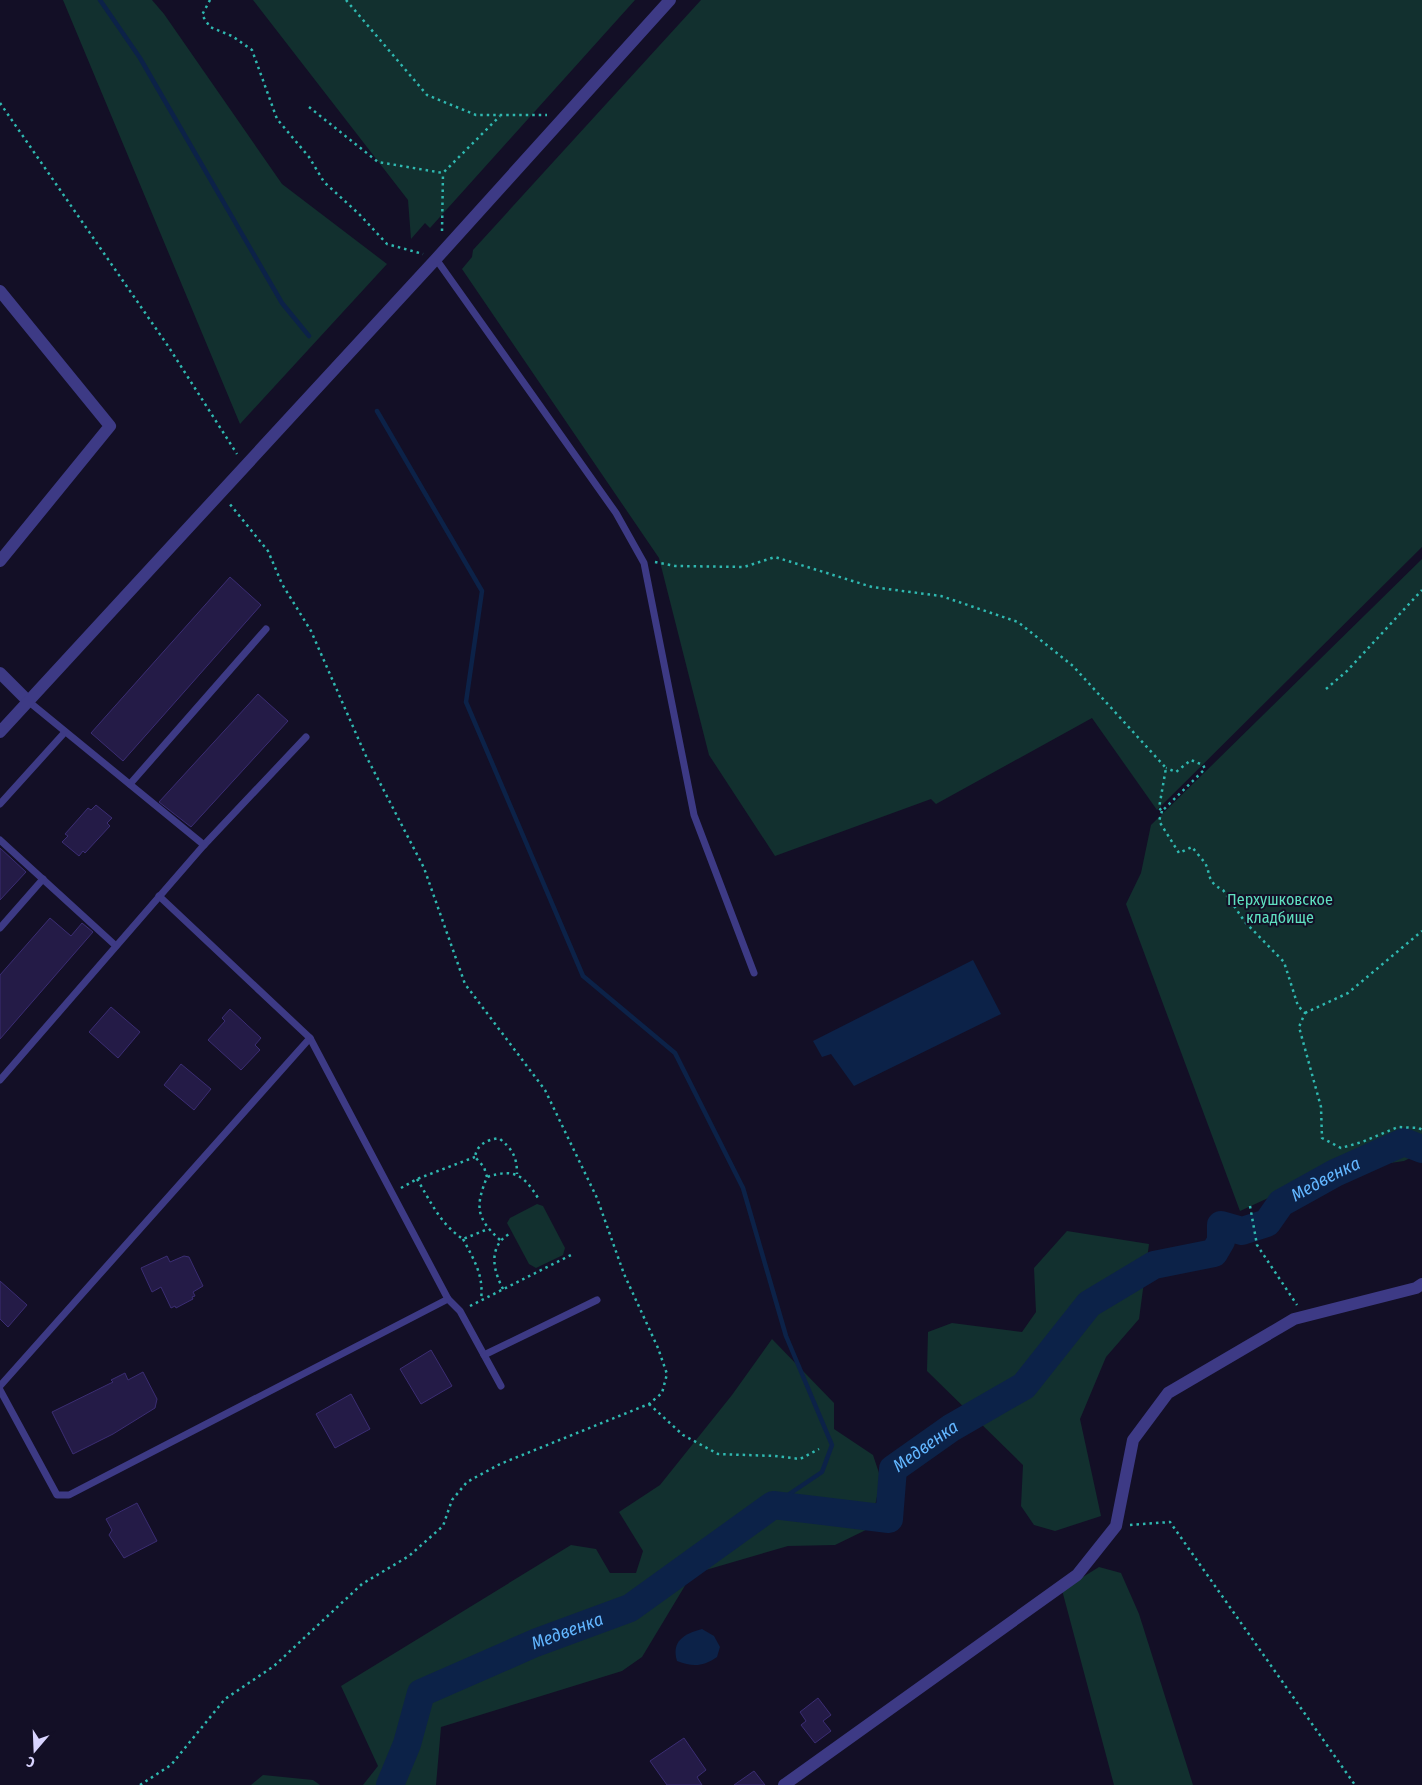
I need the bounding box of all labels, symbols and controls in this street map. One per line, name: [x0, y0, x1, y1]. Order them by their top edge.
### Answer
park label: Перхушковское кладбище: [1227, 890, 1333, 927]
water label: Медвенка: [1287, 1152, 1363, 1206]
water label: Медвенка: [888, 1415, 962, 1477]
water label: Медвенка: [528, 1608, 606, 1654]
north arrow: [10, 1725, 60, 1775]
text: С: [24, 1752, 37, 1771]

